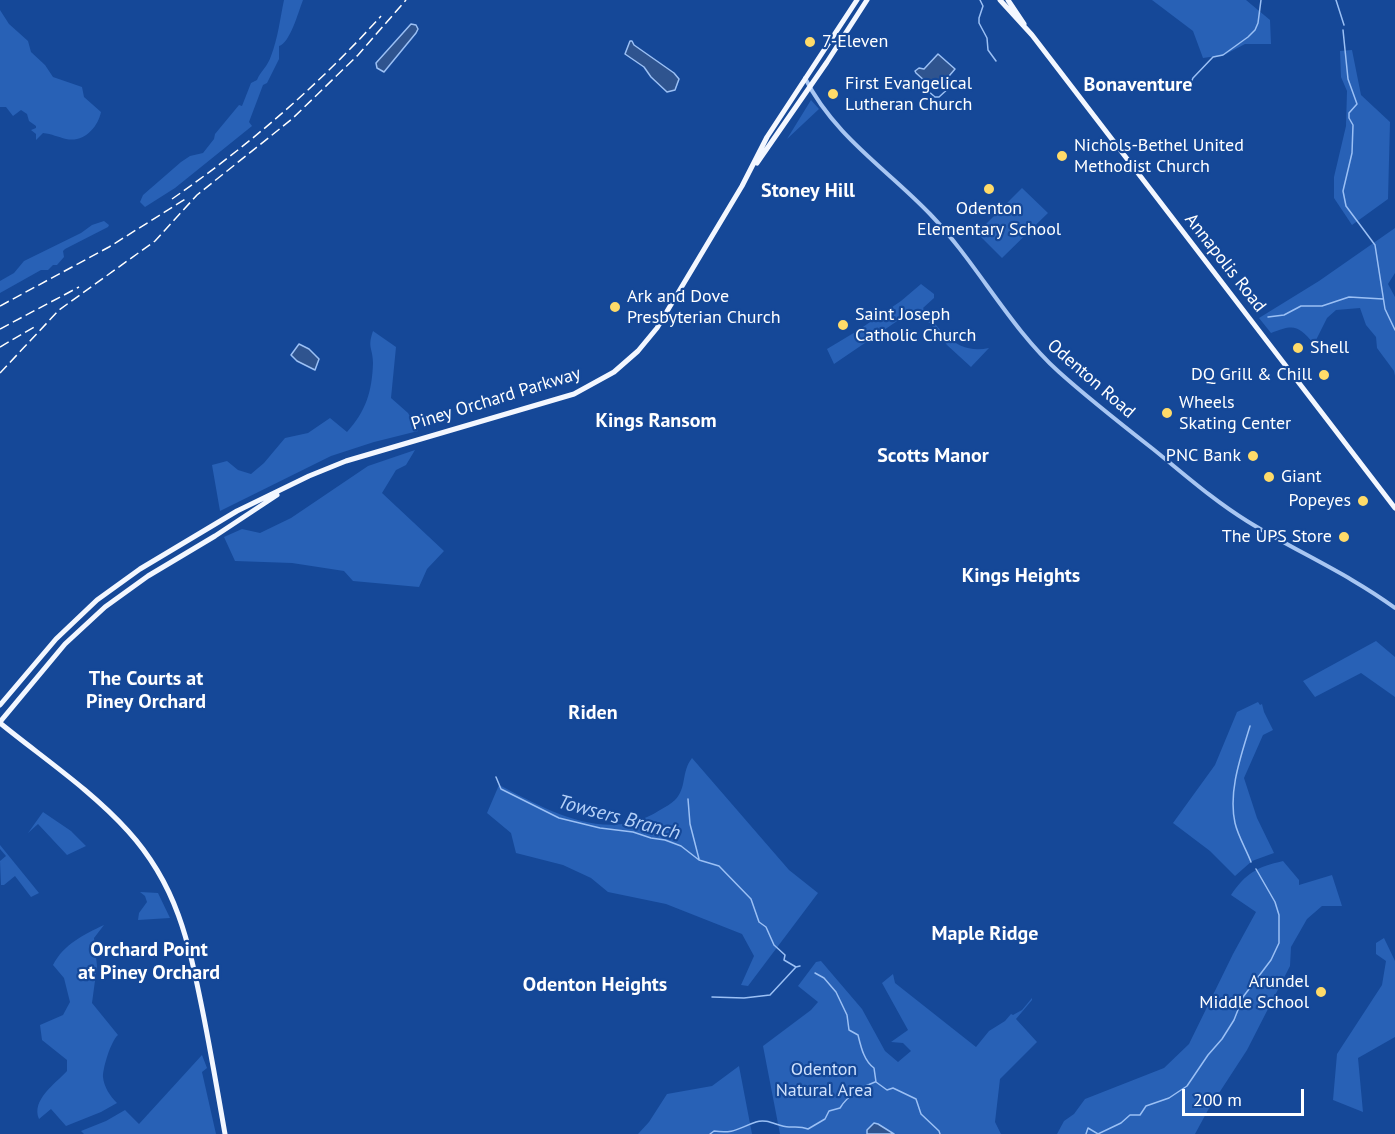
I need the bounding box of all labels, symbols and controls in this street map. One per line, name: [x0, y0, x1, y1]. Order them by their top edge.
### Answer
place label: 7-Eleven: [822, 31, 888, 53]
marker: 7-Eleven: [803, 35, 817, 49]
place label: First Evangelical Lutheran Church: [845, 73, 972, 116]
district label: Bonaventure: [1084, 73, 1192, 97]
marker: First Evangelical Lutheran Church: [826, 87, 840, 101]
place label: Nichols-Bethel United Methodist Church: [1074, 135, 1244, 178]
marker: Nichols-Bethel United Methodist Church: [1055, 149, 1069, 163]
district label: Stoney Hill: [761, 179, 855, 203]
marker: Odenton Elementary School: [982, 182, 996, 196]
place label: Odenton Elementary School: [917, 198, 1061, 240]
street label: Annapolis Road: [1180, 209, 1270, 317]
place label: Ark and Dove Presbyterian Church: [627, 286, 781, 328]
marker: Ark and Dove Presbyterian Church: [608, 300, 622, 314]
place label: Saint Joseph Catholic Church: [855, 304, 976, 346]
marker: Saint Joseph Catholic Church: [836, 318, 850, 332]
street label: Odenton Road: [1043, 335, 1139, 423]
place label: Shell: [1310, 337, 1349, 359]
marker: Shell: [1291, 341, 1305, 355]
street label: Piney Orchard Parkway: [409, 363, 583, 435]
place label: DQ Grill & Chill: [1191, 364, 1312, 386]
marker: DQ Grill & Chill: [1317, 368, 1331, 382]
place label: Wheels Skating Center: [1179, 392, 1291, 434]
marker: Wheels Skating Center: [1160, 406, 1174, 420]
district label: Kings Ransom: [595, 409, 717, 433]
district label: Scotts Manor: [877, 444, 989, 468]
place label: PNC Bank: [1166, 445, 1241, 467]
marker: PNC Bank: [1246, 449, 1260, 463]
place label: Giant: [1281, 466, 1322, 488]
marker: Giant: [1262, 470, 1276, 484]
place label: Popeyes: [1289, 490, 1351, 512]
marker: Popeyes: [1356, 494, 1370, 508]
place label: The UPS Store: [1222, 526, 1332, 548]
marker: The UPS Store: [1337, 530, 1351, 544]
district label: Kings Heights: [962, 564, 1080, 588]
district label: The Courts at Piney Orchard: [86, 667, 206, 714]
district label: Riden: [568, 701, 618, 725]
water label: Towsers Branch: [555, 790, 683, 846]
district label: Maple Ridge: [932, 922, 1038, 946]
district label: Orchard Point at Piney Orchard: [78, 938, 220, 985]
place label: Arundel Middle School: [1199, 971, 1309, 1014]
district label: Odenton Heights: [523, 973, 667, 997]
marker: Arundel Middle School: [1314, 985, 1328, 999]
park label: Odenton Natural Area: [776, 1059, 872, 1102]
scale bar: [1185, 1077, 1306, 1115]
text: 200 m: [1193, 1088, 1242, 1111]

